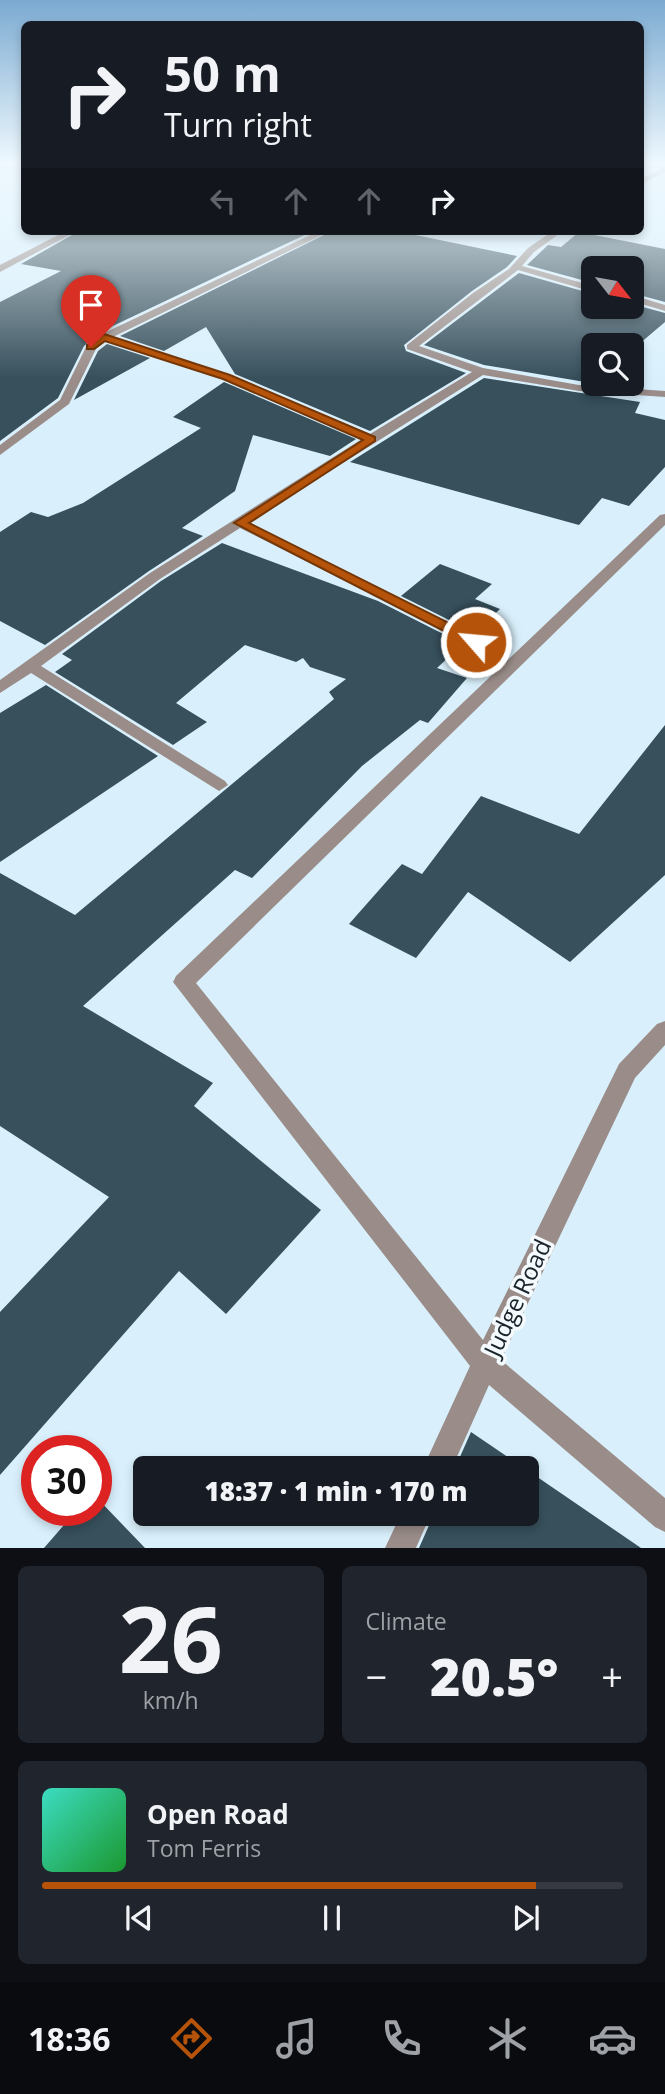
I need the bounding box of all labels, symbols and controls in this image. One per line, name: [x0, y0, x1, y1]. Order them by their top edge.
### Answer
text: 50 m: [164, 40, 281, 106]
icon: right: [49, 49, 140, 140]
text: Turn right: [164, 103, 312, 146]
icon: left: [204, 182, 242, 220]
icon: ahead: [277, 182, 315, 220]
icon: ahead: [350, 182, 388, 220]
icon: right: [423, 182, 461, 220]
north arrow: [581, 256, 644, 318]
map controls: [581, 256, 644, 396]
pin: [61, 275, 121, 347]
icon: arrive: [72, 286, 110, 324]
button: search: [581, 333, 644, 396]
position arrow: [439, 605, 513, 679]
street label: Judge Road: [474, 1233, 558, 1363]
speed limit sign: 30: [21, 1435, 112, 1526]
text: 18:37 · 1 min · 170 m: [205, 1473, 467, 1509]
text: 26: [119, 1576, 223, 1700]
text: Climate: [366, 1605, 447, 1637]
text: 20.5°: [430, 1640, 558, 1711]
text: −: [366, 1650, 387, 1702]
text: +: [601, 1650, 623, 1702]
text: km/h: [143, 1684, 199, 1716]
text: Open Road: [147, 1796, 289, 1832]
text: Tom Ferris: [147, 1832, 261, 1864]
icon: previous: [120, 1899, 158, 1937]
icon: pause: [313, 1899, 351, 1937]
icon: next: [507, 1899, 545, 1937]
icon: directions: [167, 2014, 216, 2063]
icon: music: [272, 2014, 321, 2063]
icon: phone: [377, 2014, 426, 2063]
icon: climate: [483, 2014, 532, 2063]
icon: car: [588, 2014, 637, 2063]
text: 18:36: [28, 2017, 110, 2060]

